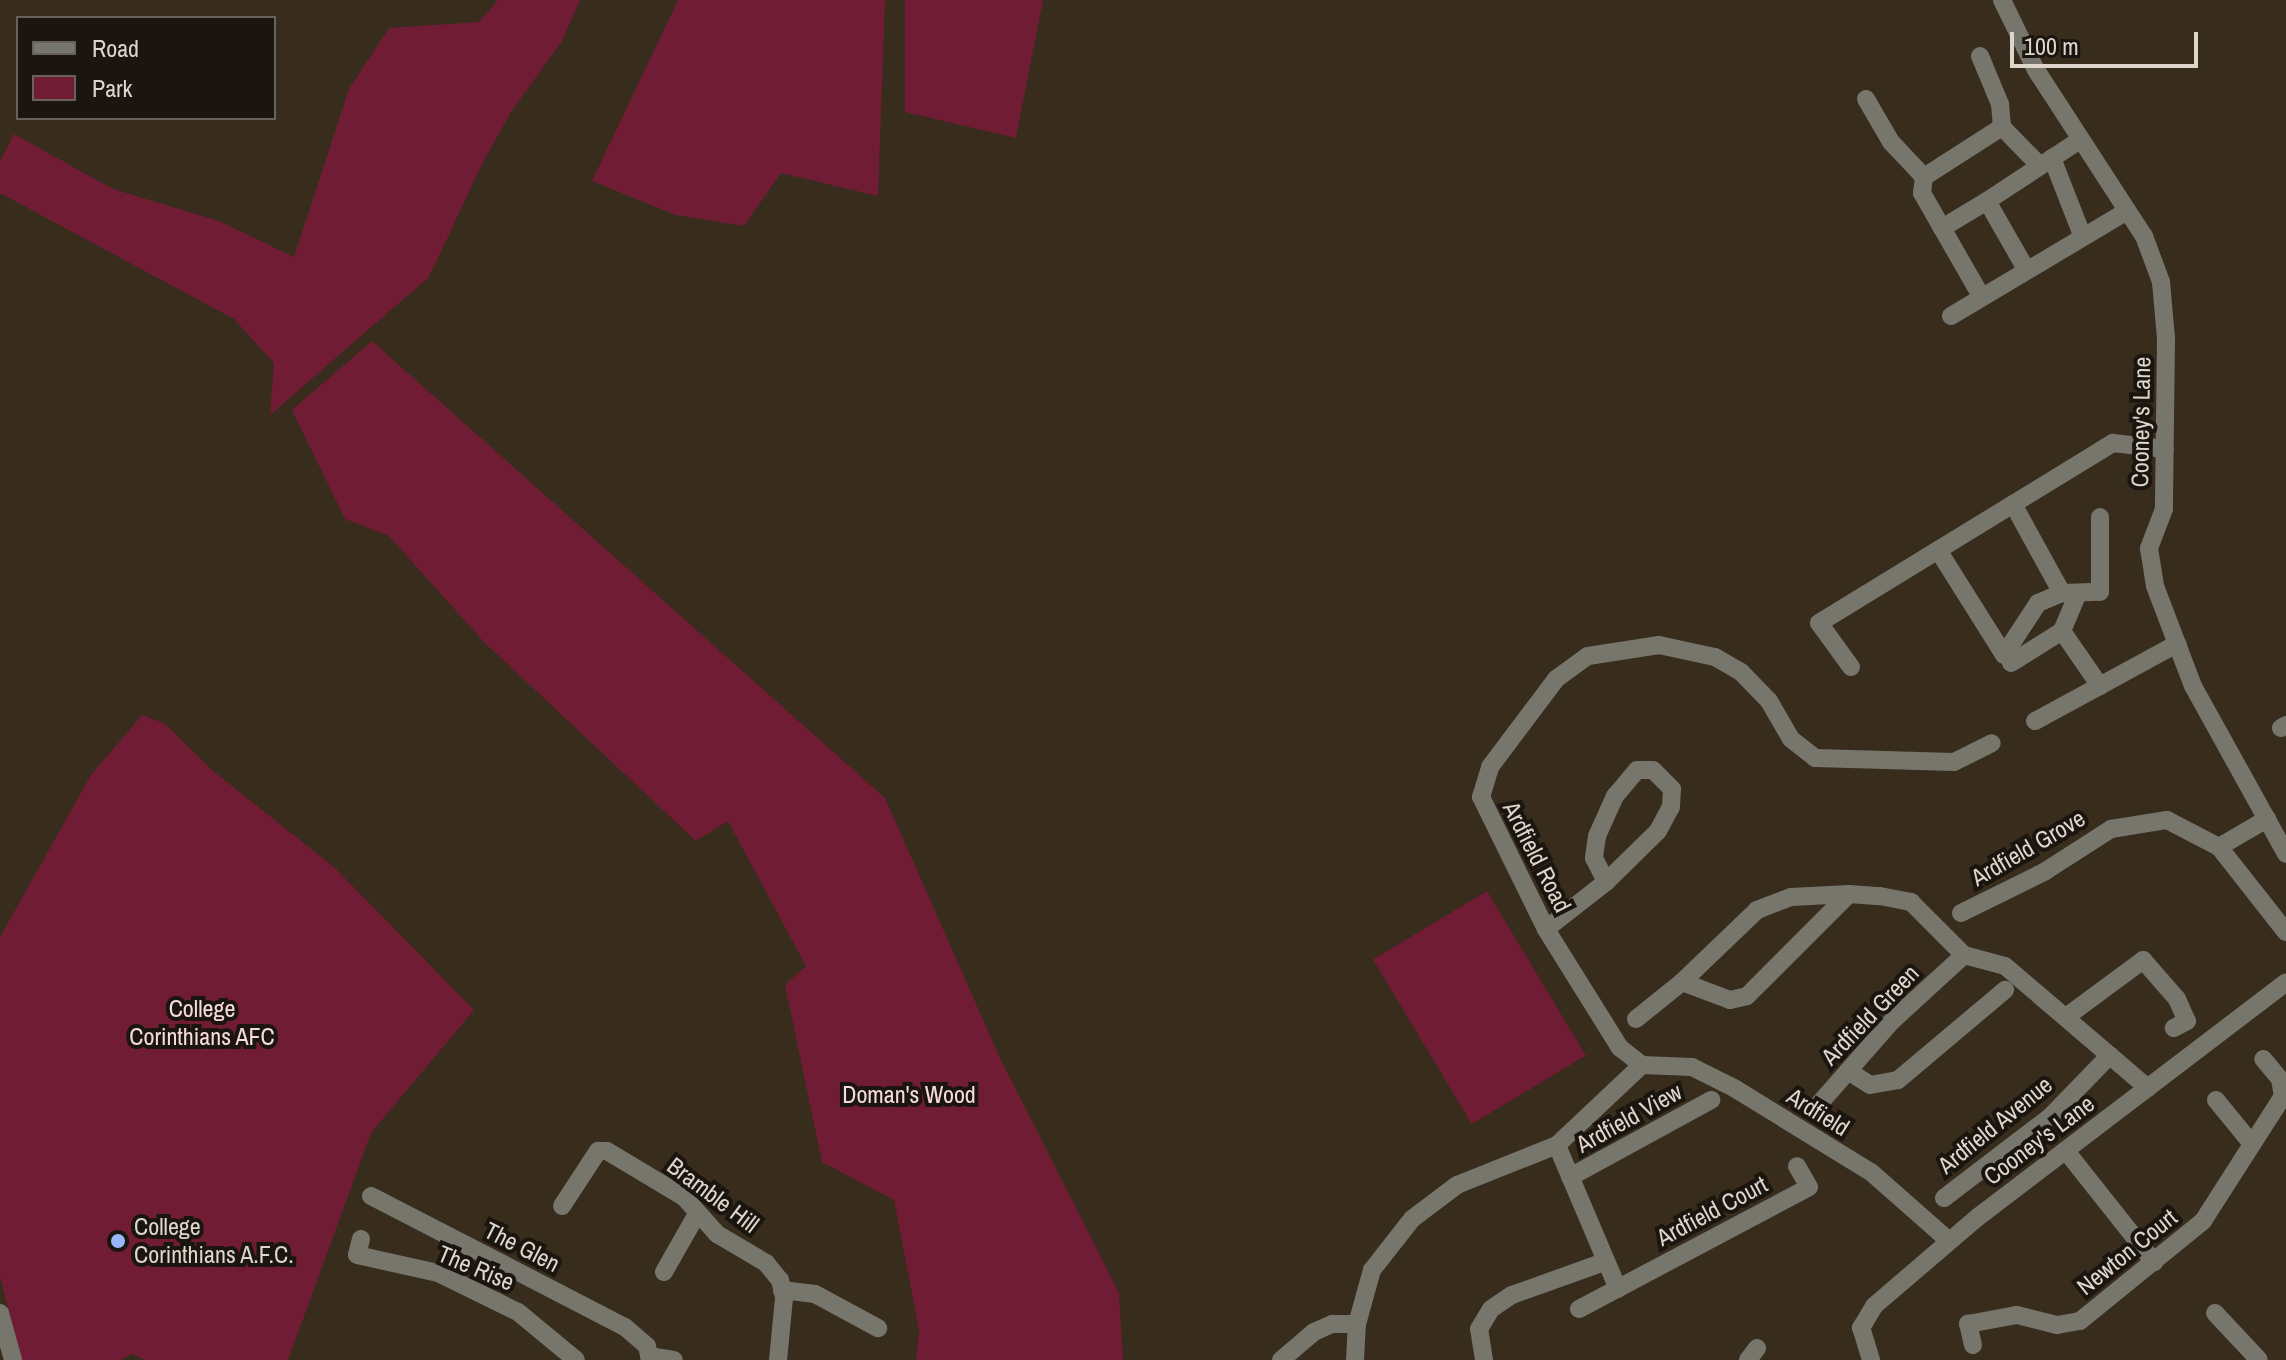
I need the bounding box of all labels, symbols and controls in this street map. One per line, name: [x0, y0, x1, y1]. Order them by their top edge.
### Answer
legend: [16, 16, 276, 120]
scale bar: [2014, 16, 2202, 66]
text: 100 m: [2024, 30, 2079, 62]
text: Road: [92, 32, 139, 64]
text: Park: [92, 72, 132, 104]
street label: Cooney's Lane: [2125, 356, 2157, 488]
street label: Ardfield Road: [1497, 797, 1577, 917]
street label: Ardfield Grove: [1966, 804, 2090, 892]
street label: Ardfield Green: [1815, 959, 1925, 1071]
park label: College Corinthians AFC: [129, 995, 275, 1051]
street label: Ardfield Avenue: [1932, 1070, 2058, 1180]
street label: Ardfield View: [1571, 1077, 1687, 1159]
park label: Doman's Wood: [842, 1081, 976, 1109]
street label: Ardfield: [1782, 1082, 1854, 1142]
street label: Cooney's Lane: [1978, 1089, 2100, 1191]
street label: Bramble Hill: [662, 1151, 764, 1239]
street label: Ardfield Court: [1652, 1170, 1772, 1252]
street label: Newton Court: [2071, 1203, 2183, 1301]
place label: College Corinthians A.F.C.: [134, 1213, 295, 1269]
street label: The Glen: [479, 1216, 565, 1278]
marker: College Corinthians A.F.C.: [109, 1232, 127, 1250]
street label: The Rise: [434, 1239, 518, 1297]

